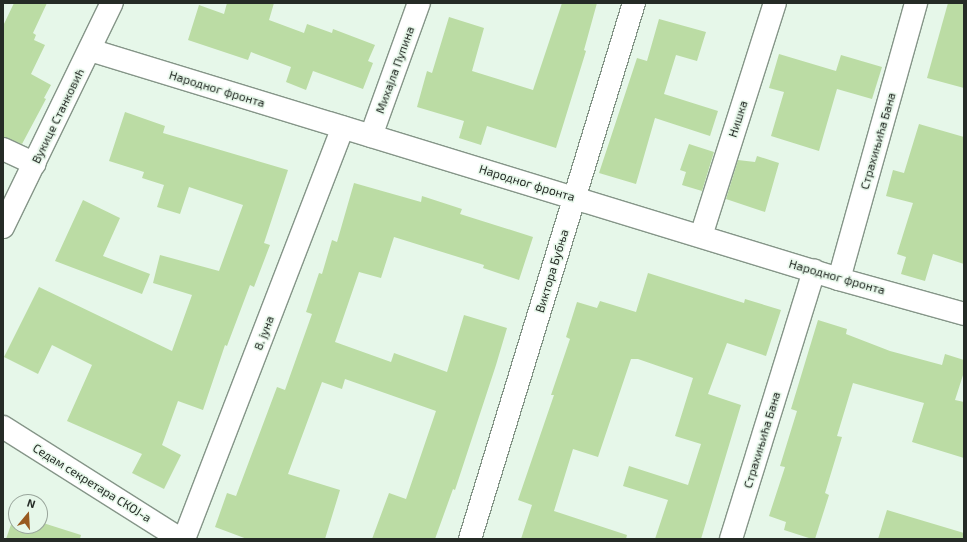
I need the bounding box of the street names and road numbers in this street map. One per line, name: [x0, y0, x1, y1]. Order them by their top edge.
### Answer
street label: Михајла Пупина: [373, 25, 417, 115]
street label: Вукице Станковић: [29, 66, 87, 166]
street label: Народног фронта: [167, 68, 267, 110]
street label: Страхињића Бана: [857, 91, 899, 191]
street label: Нишка: [725, 99, 751, 139]
street label: Народног фронта: [477, 162, 577, 204]
street label: Виктора Бубња: [532, 227, 572, 315]
street label: Народног фронта: [787, 256, 887, 298]
street label: 8. јуна: [251, 314, 277, 352]
street label: Страхињића Бана: [740, 390, 784, 490]
street label: Седам секретара СКОЈ-а: [30, 441, 154, 525]

